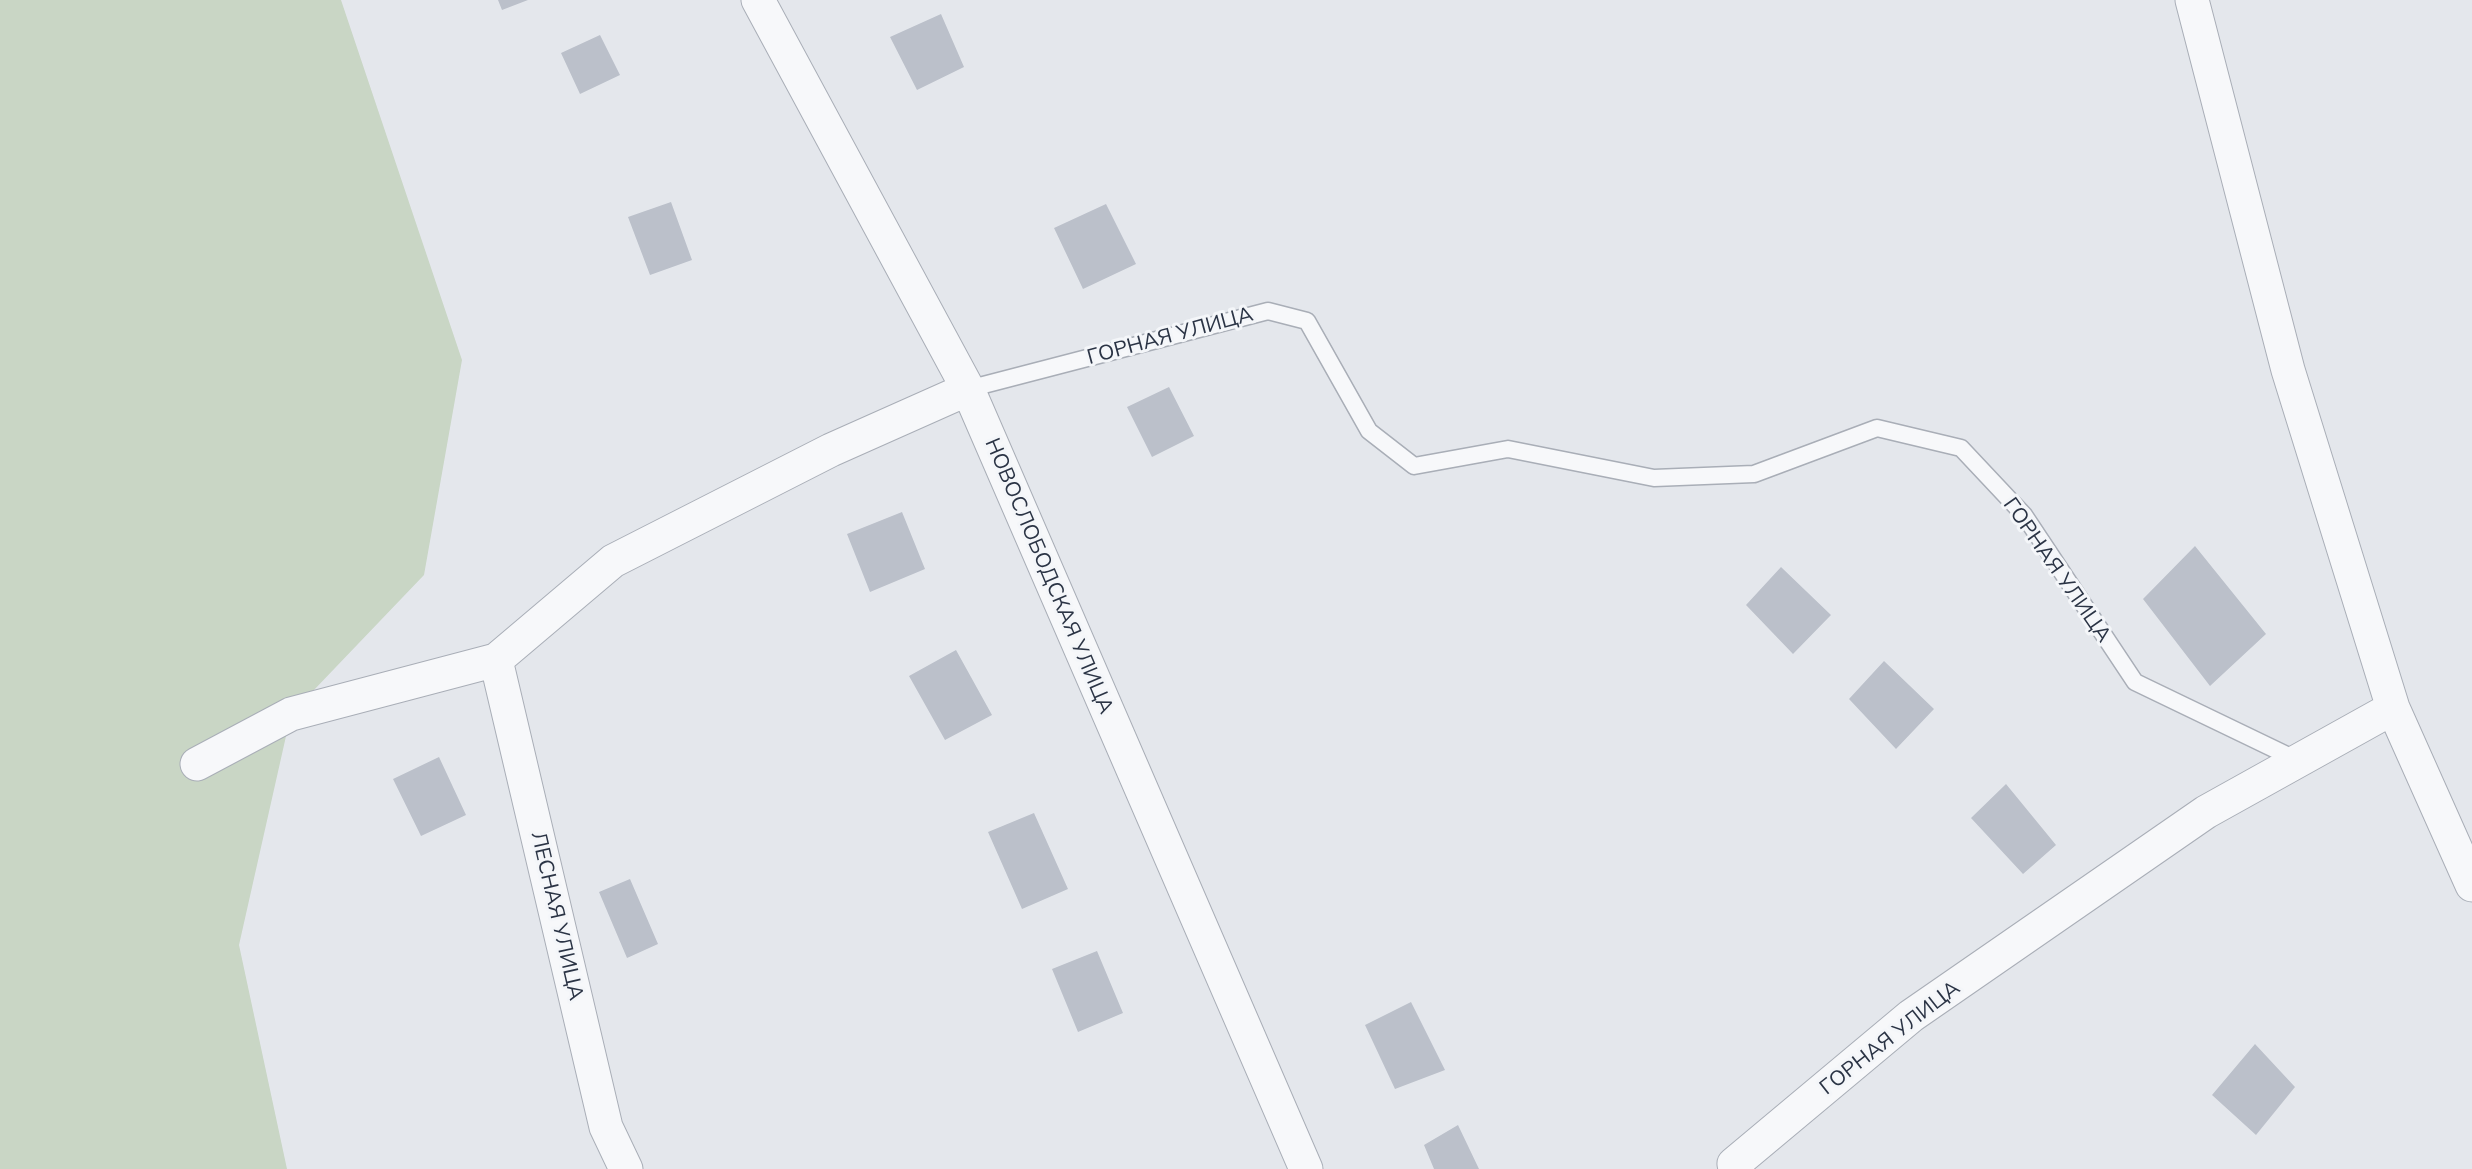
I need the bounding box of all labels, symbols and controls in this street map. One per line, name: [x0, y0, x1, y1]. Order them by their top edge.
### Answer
street label: ГОРНАЯ УЛИЦА: [1084, 302, 1256, 370]
street label: НОВОСЛОБОДСКАЯ УЛИЦА: [979, 434, 1119, 718]
street label: ГОРНАЯ УЛИЦА: [1998, 493, 2116, 647]
street label: ЛЕСНАЯ УЛИЦА: [525, 829, 589, 1003]
street label: ГОРНАЯ УЛИЦА: [1815, 976, 1965, 1100]

